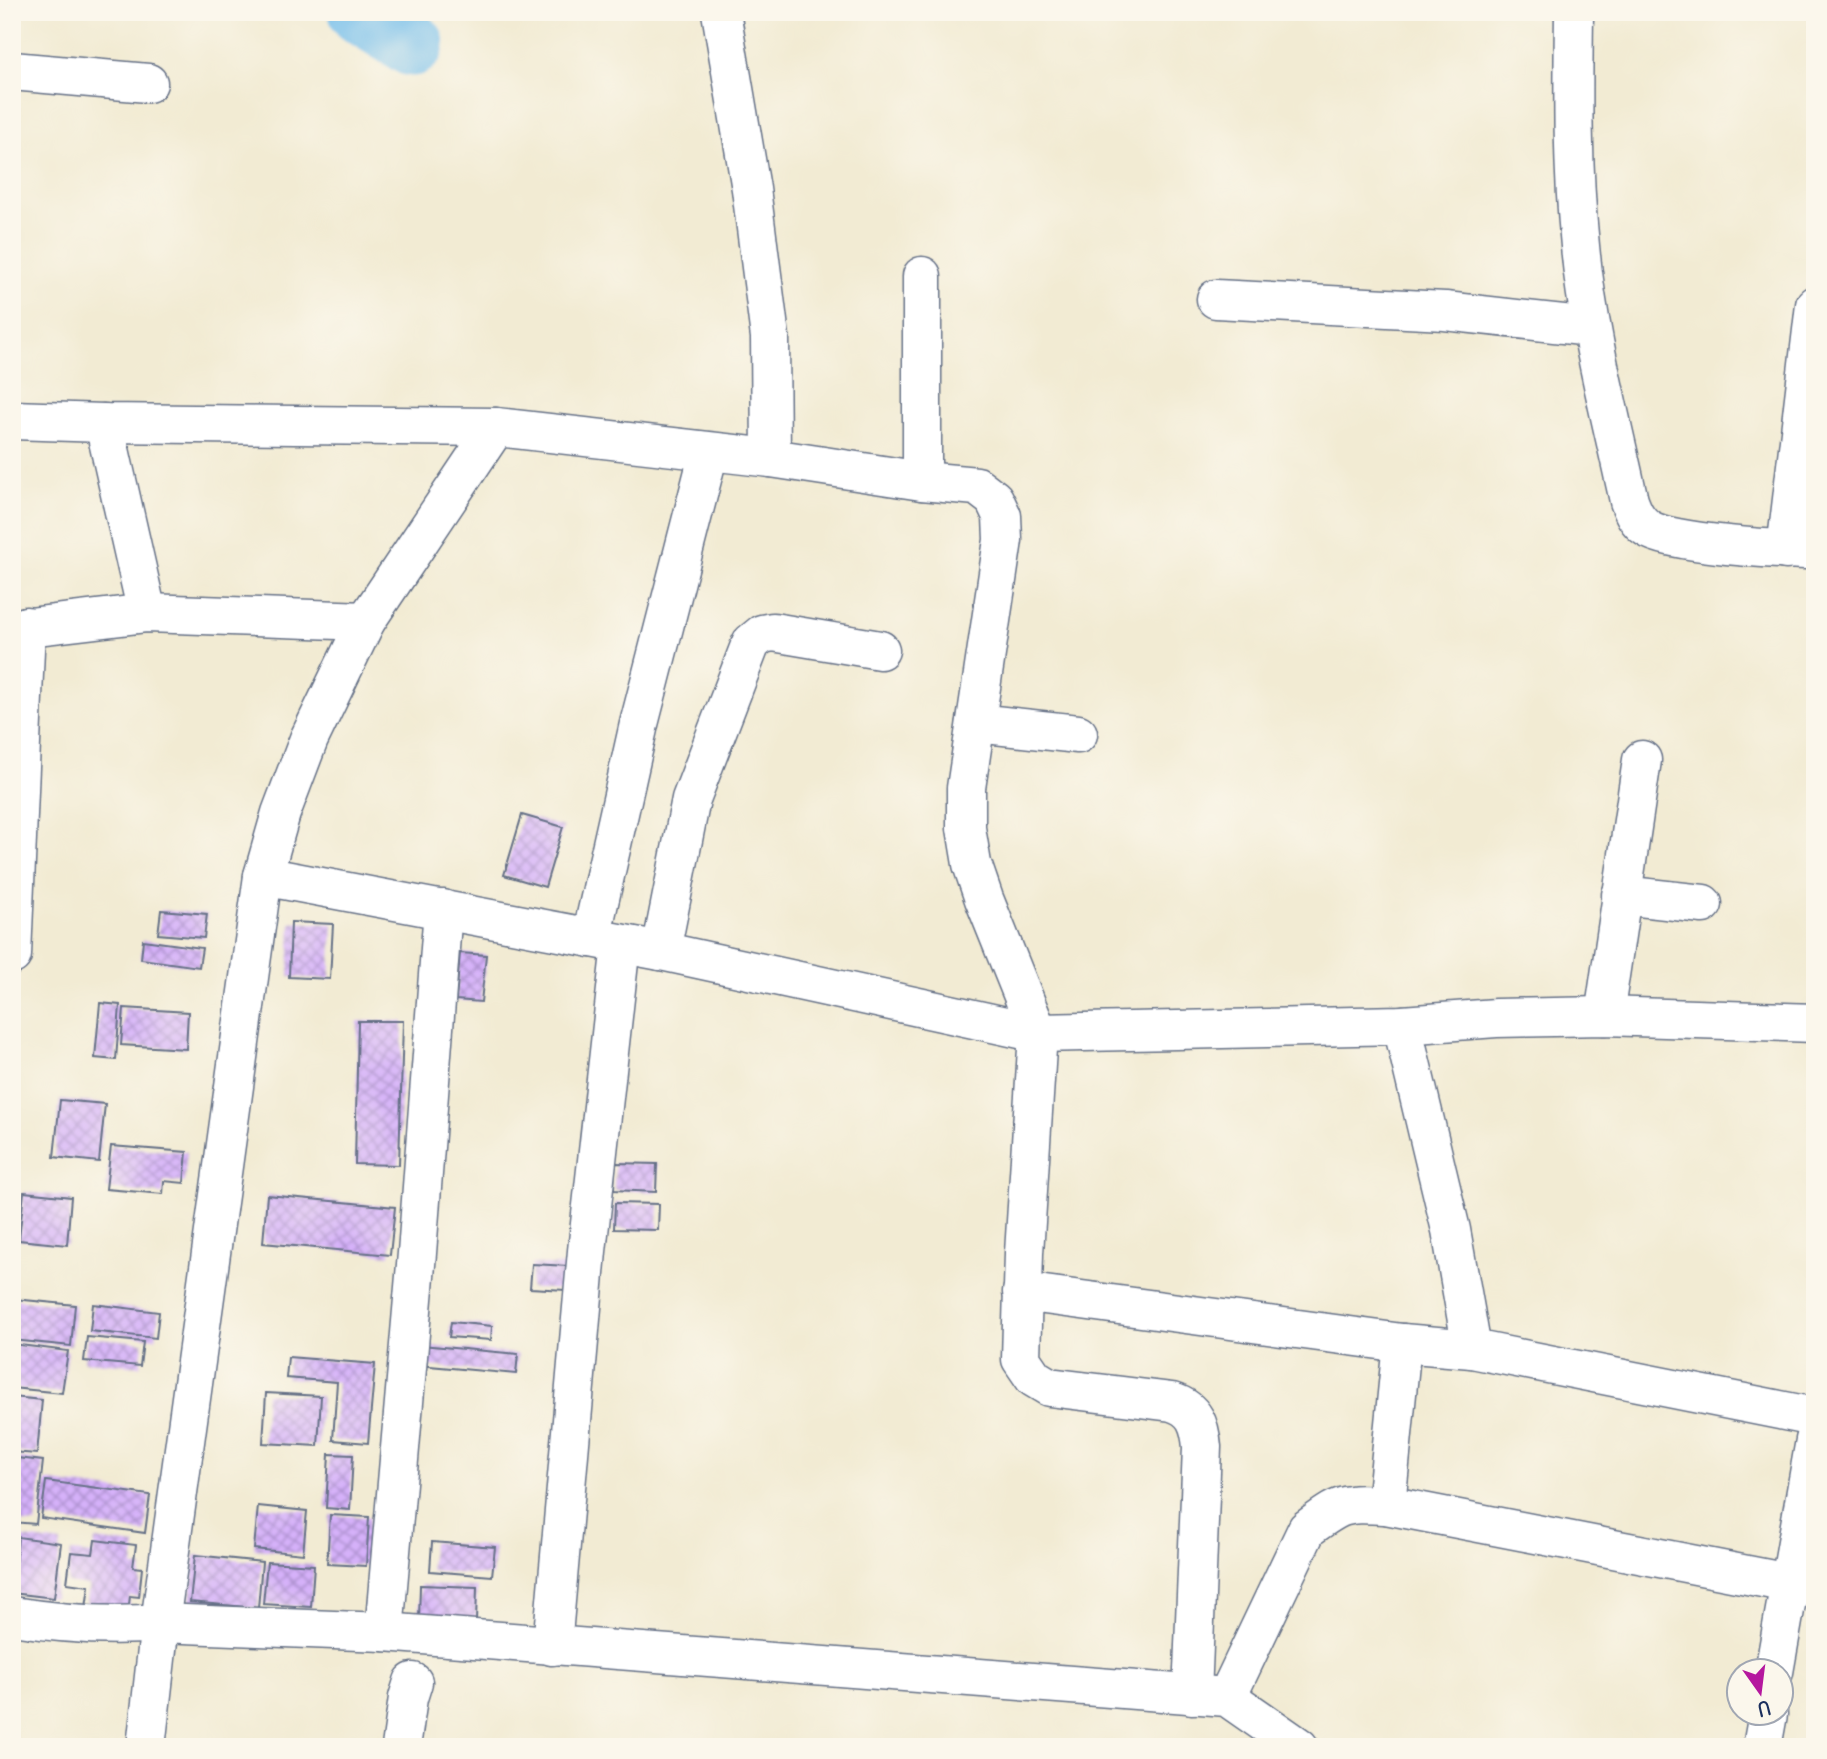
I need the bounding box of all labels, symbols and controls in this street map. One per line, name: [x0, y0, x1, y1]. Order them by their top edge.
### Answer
north arrow: [1726, 1658, 1796, 1728]
text: U: [1755, 1695, 1773, 1722]

